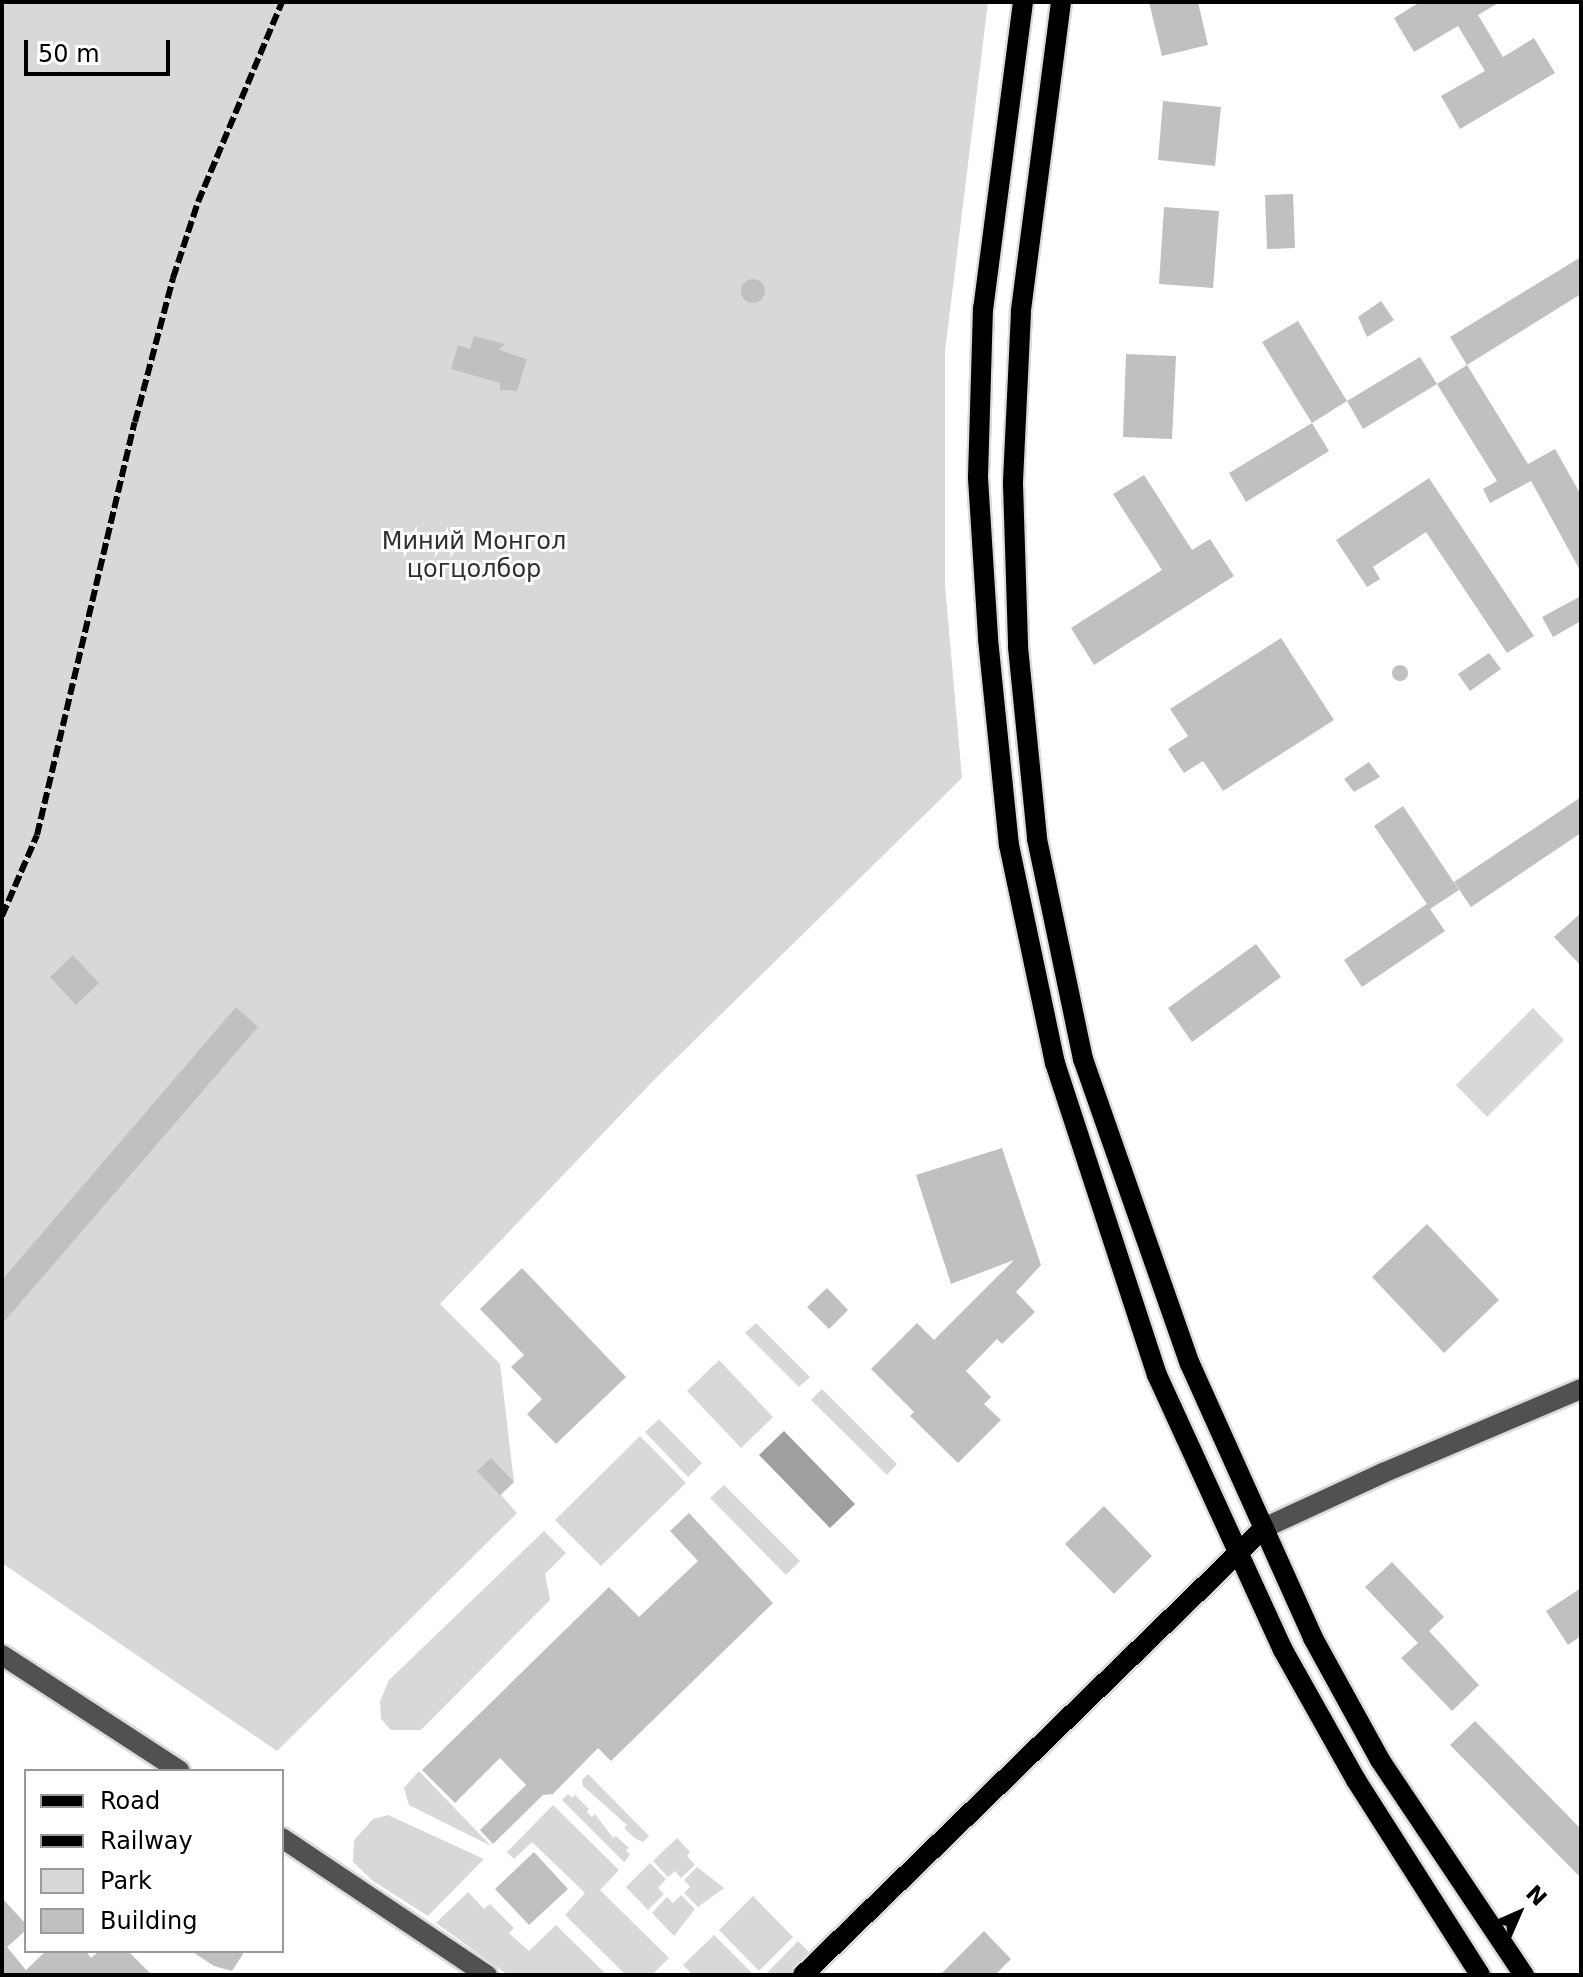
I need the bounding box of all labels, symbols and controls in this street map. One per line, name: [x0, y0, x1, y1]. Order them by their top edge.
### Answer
scale bar: [28, 24, 174, 74]
text: 50 m: [38, 40, 100, 68]
park label: Миний Монгол цогцолбор: [382, 528, 566, 584]
legend: [24, 1769, 284, 1953]
text: Road: [100, 1787, 160, 1815]
text: Railway: [100, 1827, 193, 1855]
text: Park: [100, 1867, 152, 1895]
north arrow: [1479, 1873, 1559, 1953]
text: N: [1521, 1880, 1552, 1911]
text: Building: [100, 1907, 197, 1935]

